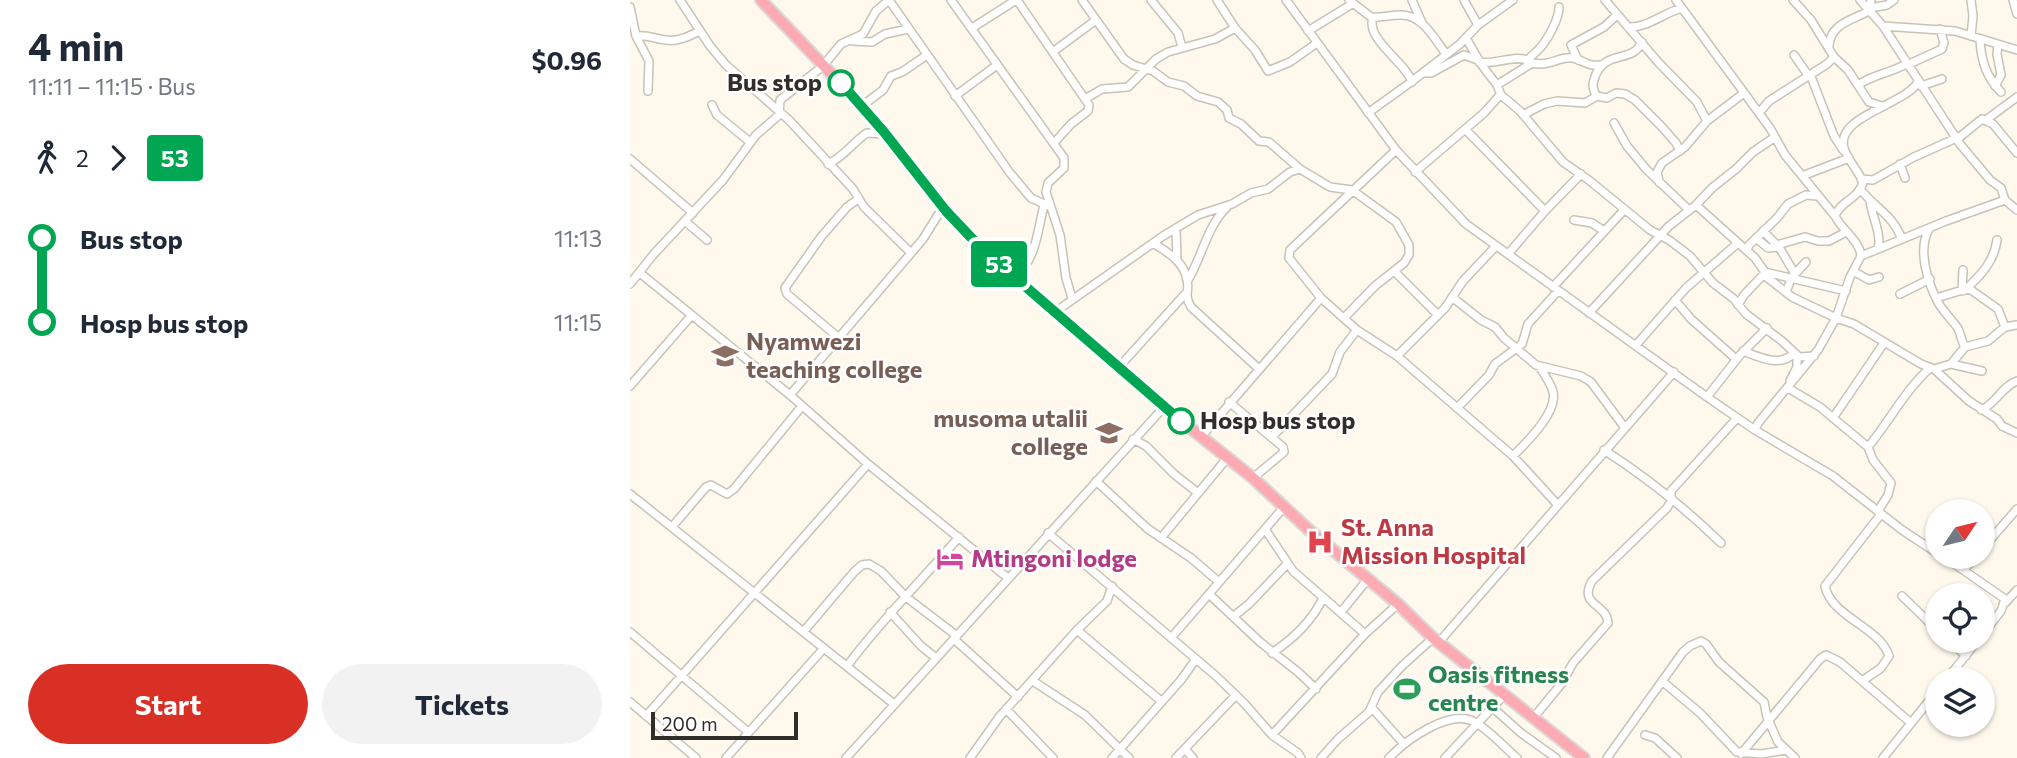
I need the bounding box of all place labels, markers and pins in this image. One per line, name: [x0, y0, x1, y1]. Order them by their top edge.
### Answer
place label: Bus stop: [727, 67, 822, 96]
marker: Bus stop: [828, 70, 854, 96]
place label: Nyamwezi teaching college: [746, 326, 922, 383]
school or university icon: Nyamwezi teaching college: [710, 341, 740, 371]
place label: musoma utalii college: [933, 403, 1088, 460]
place label: Hosp bus stop: [1200, 405, 1355, 434]
marker: Hosp bus stop: [1168, 408, 1194, 434]
school or university icon: musoma utalii college: [1094, 418, 1124, 448]
place label: St. Anna Mission Hospital: [1341, 512, 1526, 569]
hospital icon: St. Anna Mission Hospital: [1305, 527, 1335, 557]
place label: Mtingoni lodge: [971, 543, 1137, 572]
hotel icon: Mtingoni lodge: [935, 544, 965, 574]
place label: Oasis fitness centre: [1428, 659, 1569, 716]
sports icon: Oasis fitness centre: [1392, 674, 1422, 704]

